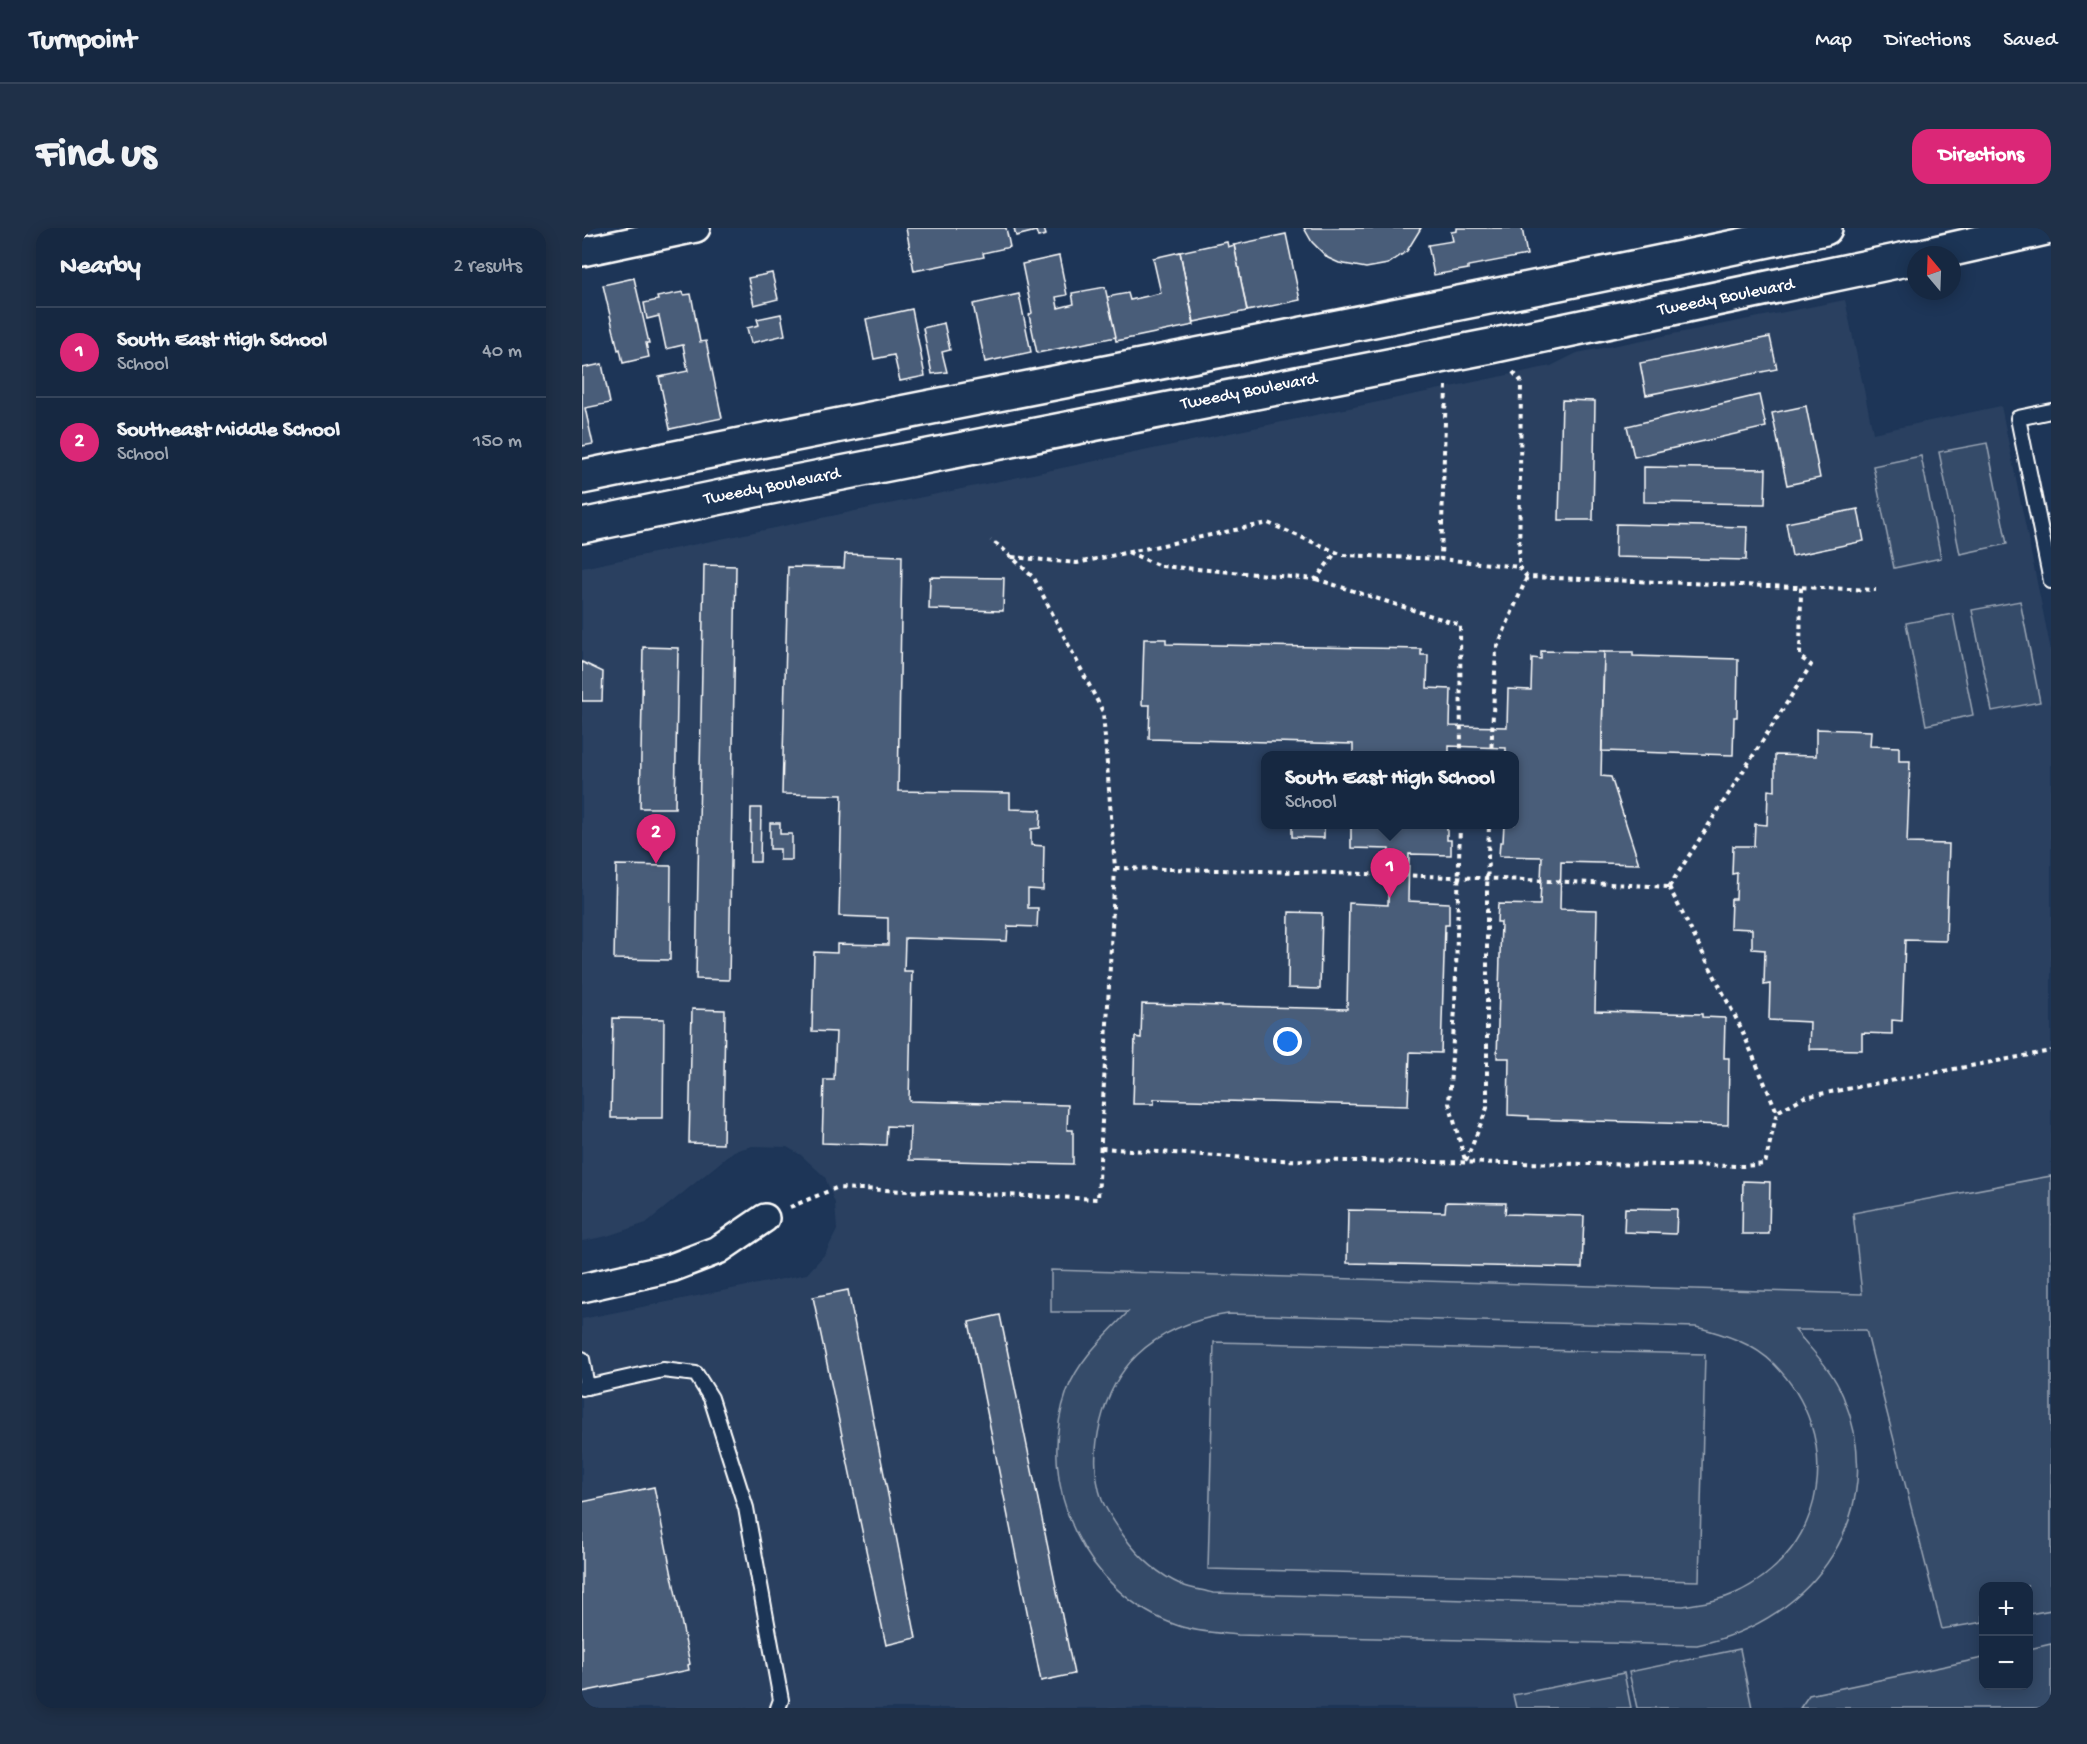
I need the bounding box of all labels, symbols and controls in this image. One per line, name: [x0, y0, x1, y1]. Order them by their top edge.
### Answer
text: Turnpoint: [30, 25, 136, 58]
text: Map: [1815, 29, 1852, 54]
text: Directions: [1885, 29, 1970, 54]
text: Saved: [2003, 29, 2057, 54]
button: Directions: [1912, 129, 2051, 184]
text: Find us: [36, 132, 156, 181]
north arrow: [1907, 246, 1961, 300]
text: Nearby: [60, 252, 141, 283]
text: 2 results: [453, 256, 522, 279]
street label: Tweedy Boulevard: [1655, 274, 1797, 322]
text: South East High School: [117, 328, 327, 354]
text: 1: [75, 341, 84, 364]
text: 40 m: [482, 341, 522, 364]
text: School: [117, 354, 169, 377]
street label: Tweedy Boulevard: [1178, 368, 1320, 416]
text: Southeast Middle School: [117, 418, 340, 444]
text: 2: [75, 431, 84, 454]
text: 150 m: [473, 431, 522, 454]
text: School: [117, 444, 169, 467]
street label: Tweedy Boulevard: [701, 463, 843, 511]
popup: [1261, 751, 1519, 829]
text: South East High School: [1285, 766, 1495, 792]
text: School: [1285, 792, 1337, 815]
pin: 2: [636, 814, 676, 864]
pin: 1: [1370, 848, 1410, 898]
your location: [1273, 1027, 1302, 1056]
map controls: [1979, 1582, 2033, 1690]
button: +: [1979, 1582, 2033, 1636]
button: −: [1979, 1636, 2033, 1690]

